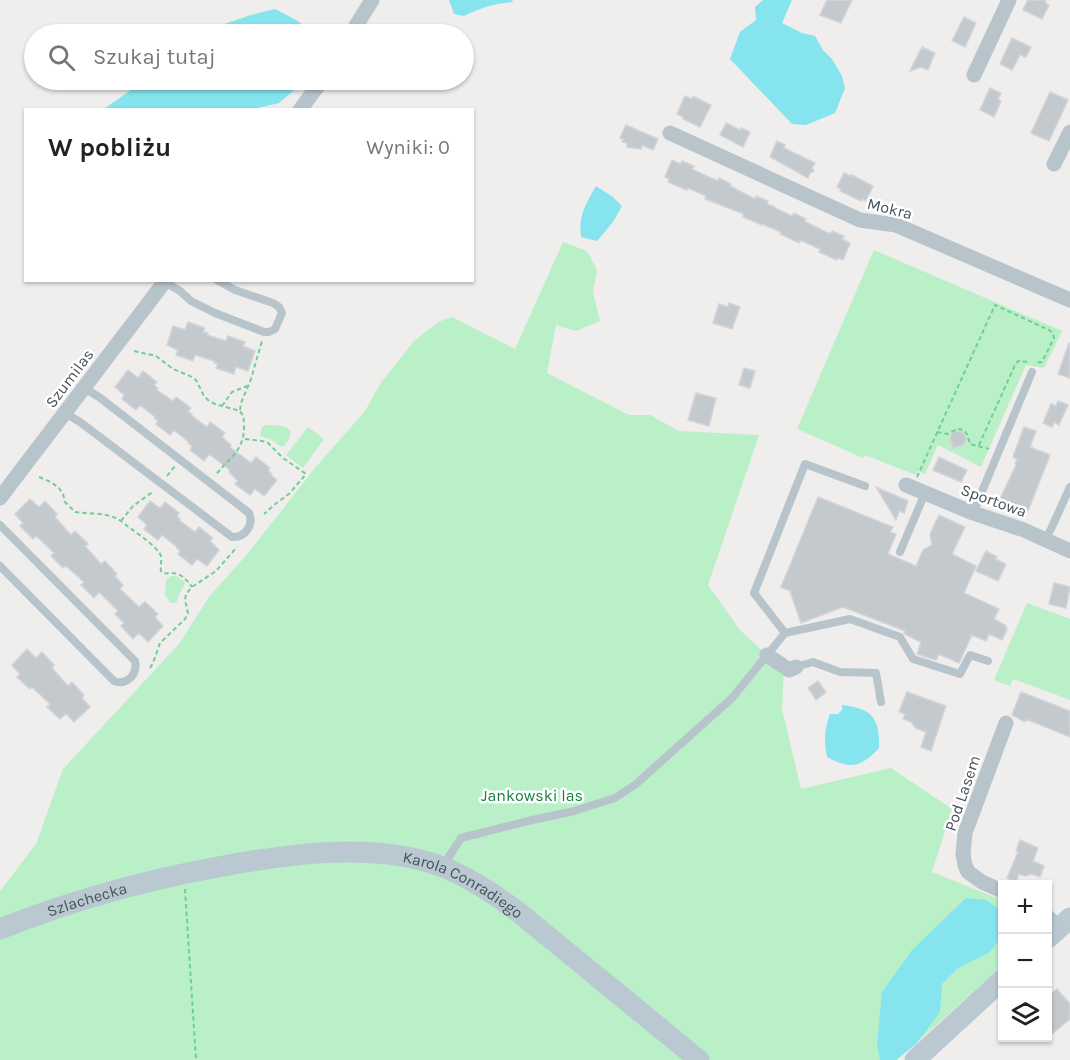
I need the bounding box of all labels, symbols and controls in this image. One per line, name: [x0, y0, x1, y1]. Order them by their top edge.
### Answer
search box: [24, 24, 474, 90]
icon: search: [45, 41, 78, 74]
text: Szukaj tutaj: [93, 44, 216, 70]
text: W pobliżu: [48, 132, 171, 163]
text: Wyniki: 0: [366, 136, 450, 159]
street label: Mokra: [865, 194, 914, 223]
street label: Szumilas: [41, 345, 98, 411]
street label: Sportowa: [958, 480, 1029, 521]
street label: Pod Lasem: [941, 753, 984, 833]
park label: Jankowski las: [481, 786, 583, 805]
street label: Karola Conradiego: [401, 847, 527, 922]
street label: Szlachecka: [44, 878, 129, 921]
map controls: [998, 880, 1052, 1042]
button: +: [998, 880, 1052, 934]
button: −: [998, 934, 1052, 988]
button: layers: [998, 988, 1052, 1042]

